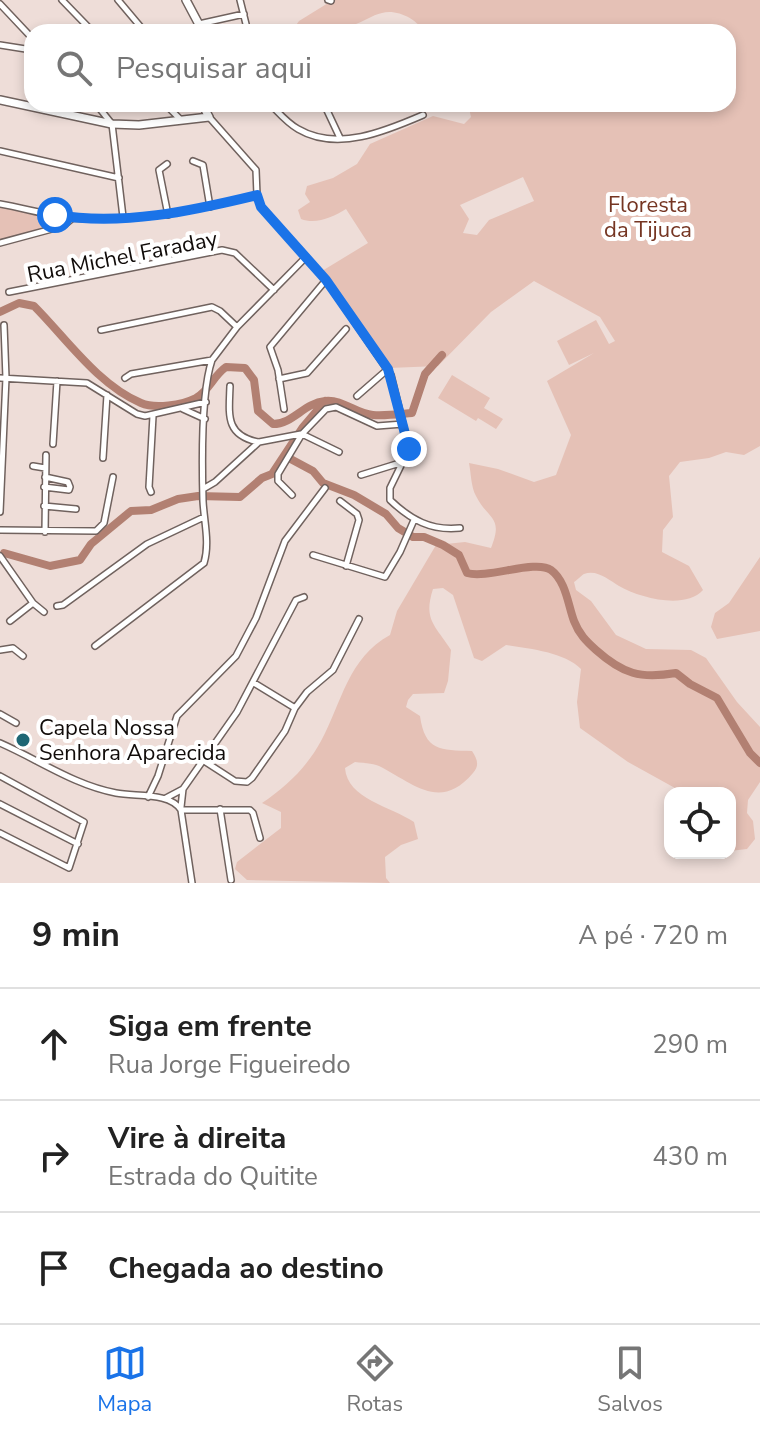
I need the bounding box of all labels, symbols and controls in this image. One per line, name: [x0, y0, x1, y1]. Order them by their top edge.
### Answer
search box: [24, 24, 736, 112]
icon: search: [52, 46, 96, 90]
text: Pesquisar aqui: [116, 48, 312, 89]
park label: Floresta da Tijuca: [604, 190, 692, 245]
route start: [37, 197, 73, 233]
street label: Rua Michel Faraday: [24, 224, 221, 290]
route end: [391, 431, 427, 467]
place label: Capela Nossa Senhora Aparecida: [39, 713, 226, 768]
marker: Capela Nossa Senhora Aparecida: [14, 731, 32, 749]
map controls: [664, 787, 736, 859]
button: locate: [664, 787, 736, 859]
text: 9 min: [32, 912, 120, 958]
text: A pé · 720 m: [578, 918, 728, 953]
text: Siga em frente: [108, 1006, 312, 1047]
icon: ahead: [32, 1022, 76, 1066]
text: 290 m: [652, 1027, 728, 1062]
text: Rua Jorge Figueiredo: [108, 1047, 351, 1082]
text: Vire à direita: [108, 1118, 286, 1159]
icon: right: [32, 1134, 76, 1178]
text: 430 m: [652, 1139, 728, 1174]
text: Estrada do Quitite: [108, 1159, 318, 1194]
icon: arrive: [32, 1246, 76, 1290]
text: Chegada ao destino: [108, 1248, 384, 1289]
tab: Mapa: [97, 1341, 152, 1419]
tab: Rotas: [346, 1341, 403, 1419]
tab: Salvos: [597, 1341, 663, 1419]

